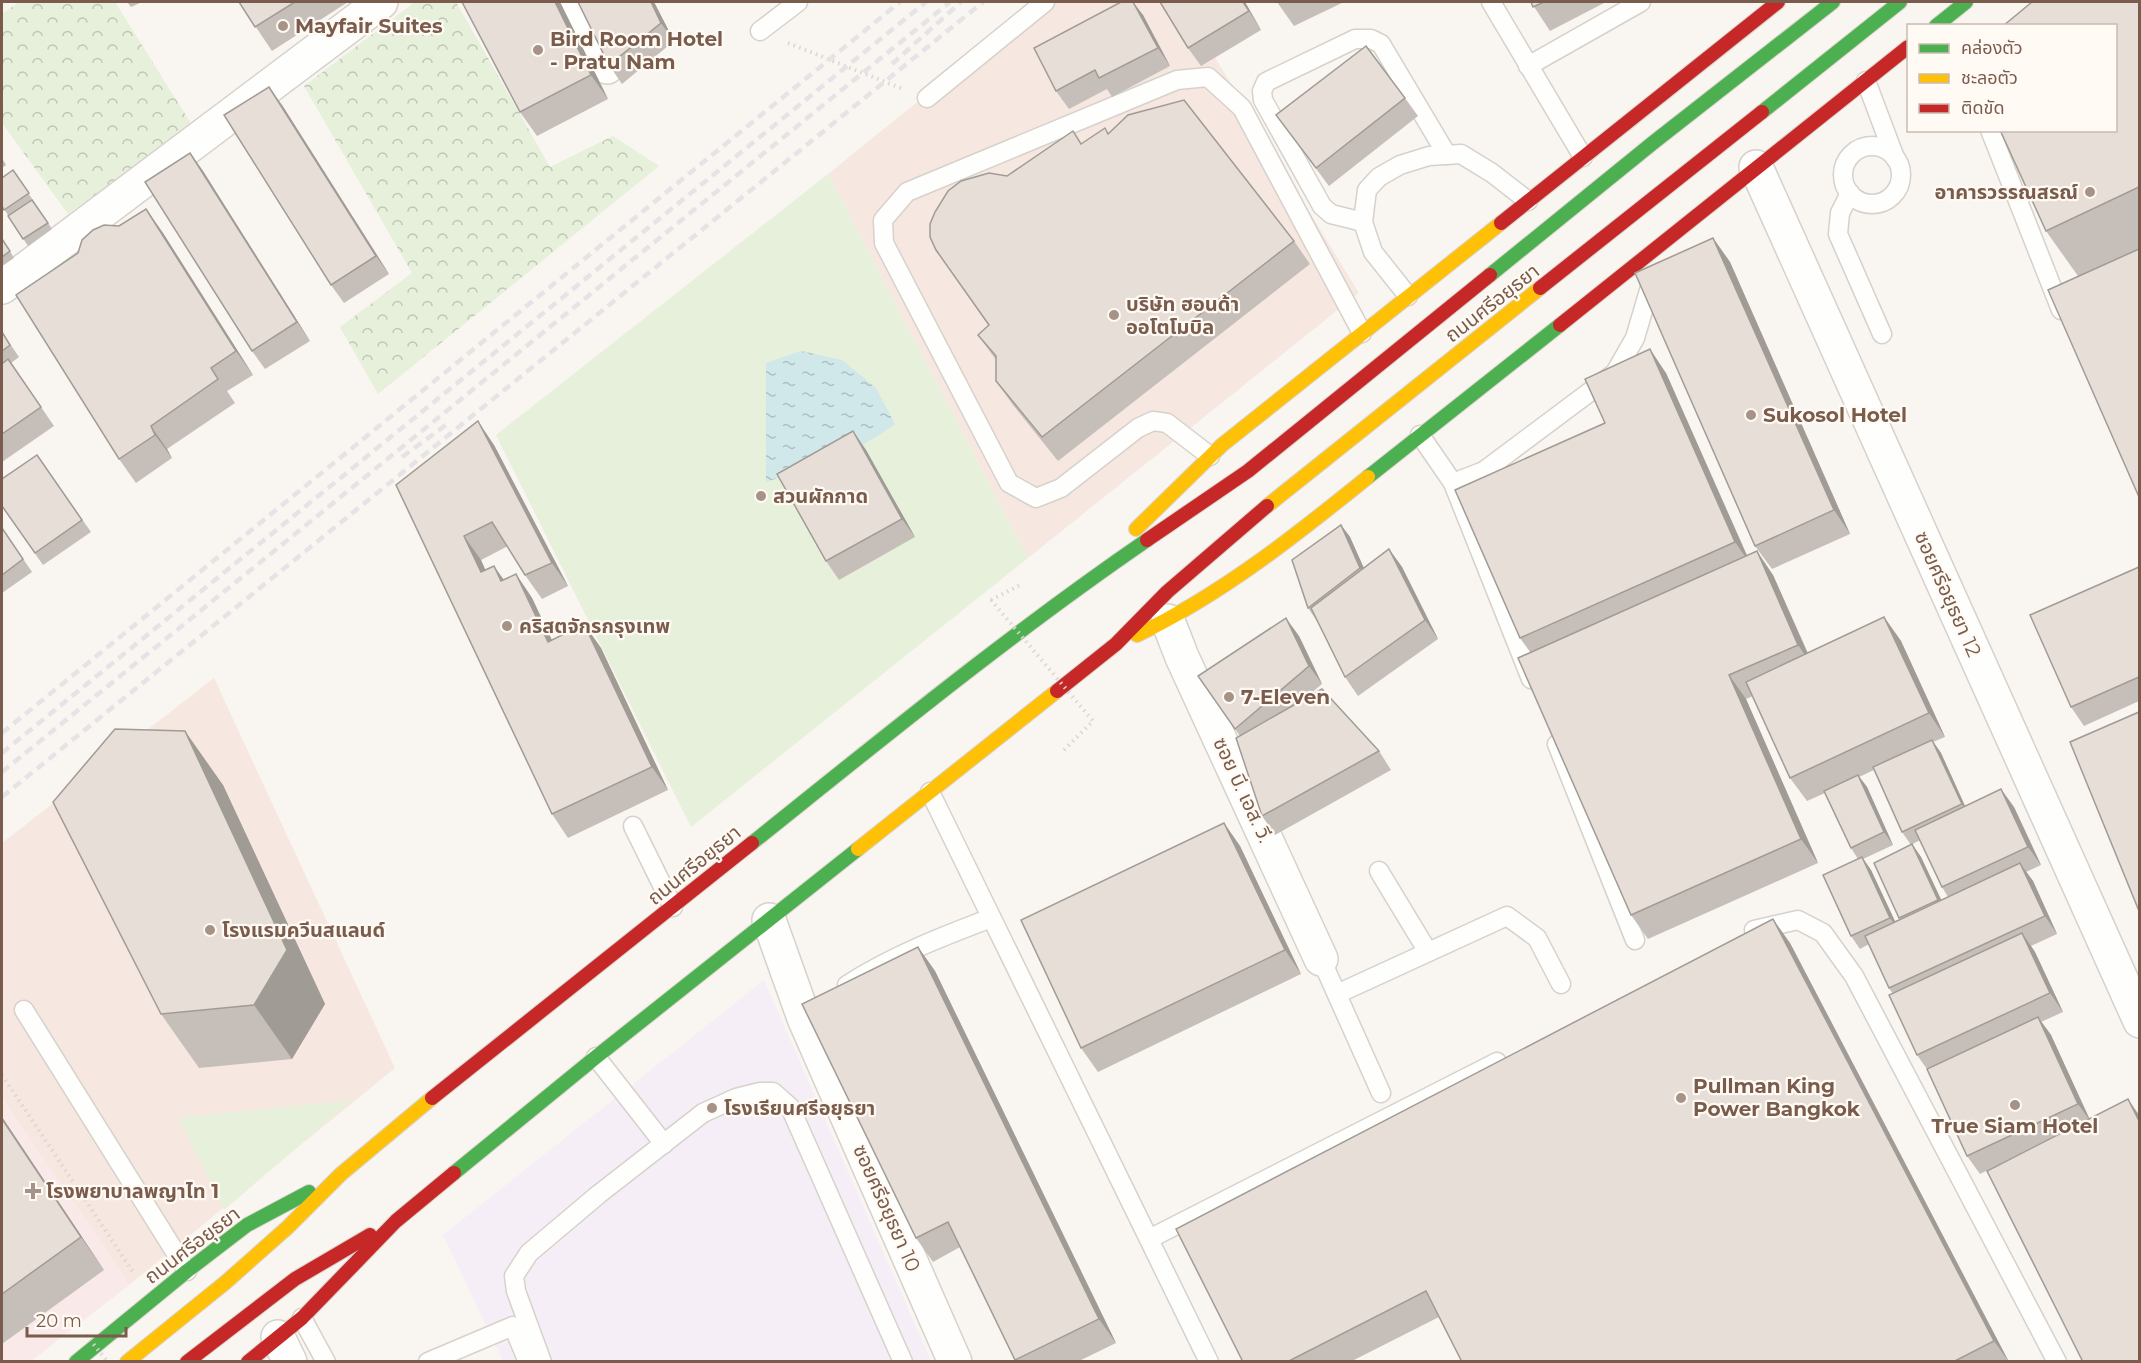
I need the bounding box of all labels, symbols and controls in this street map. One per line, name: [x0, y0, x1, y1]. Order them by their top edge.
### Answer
place label: Mayfair Suites: [295, 14, 443, 38]
marker: Mayfair Suites: [276, 19, 290, 33]
legend: [1907, 24, 2117, 132]
place label: Bird Room Hotel - Pratu Nam: [550, 27, 723, 74]
text: คล่องตัว: [1961, 37, 2023, 59]
marker: Bird Room Hotel - Pratu Nam: [531, 43, 545, 57]
text: ชะลอตัว: [1961, 67, 2018, 89]
text: ติดขัด: [1961, 97, 2004, 119]
place label: อาคารวรรณสรณ์: [1935, 180, 2078, 204]
marker: อาคารวรรณสรณ์: [2083, 185, 2097, 199]
street label: ถนนศรีอยุธยา: [1440, 259, 1544, 347]
place label: บริษัท ฮอนด้า ออโตโมบิล: [1126, 292, 1239, 339]
marker: บริษัท ฮอนด้า ออโตโมบิล: [1107, 308, 1121, 322]
place label: Sukosol Hotel: [1763, 403, 1907, 427]
marker: Sukosol Hotel: [1744, 408, 1758, 422]
place label: สวนผักกาด: [773, 484, 868, 508]
marker: สวนผักกาด: [754, 489, 768, 503]
street label: ซอยศรีอยุธยา 12: [1910, 528, 1986, 660]
place label: คริสตจักรกรุงเทพ: [519, 614, 670, 638]
marker: คริสตจักรกรุงเทพ: [500, 619, 514, 633]
place label: 7-Eleven: [1241, 685, 1330, 709]
marker: 7-Eleven: [1222, 690, 1236, 704]
street label: ซอย บี. เอส. วี.: [1208, 734, 1278, 846]
street label: ถนนศรีอยุธยา: [642, 820, 746, 910]
place label: โรงแรมควีนสแลนด์: [222, 918, 385, 942]
marker: โรงแรมควีนสแลนด์: [203, 923, 217, 937]
place label: Pullman King Power Bangkok: [1693, 1074, 1861, 1121]
marker: Pullman King Power Bangkok: [1674, 1091, 1688, 1105]
place label: โรงเรียนศรีอยุธยา: [724, 1096, 875, 1120]
marker: True Siam Hotel: [2008, 1098, 2022, 1112]
marker: โรงเรียนศรีอยุธยา: [705, 1101, 719, 1115]
place label: True Siam Hotel: [1932, 1114, 2098, 1138]
street label: ซอยศรีอยุธยา 10: [848, 1141, 926, 1275]
place label: โรงพยาบาลพญาไท 1: [46, 1179, 219, 1203]
marker: โรงพยาบาลพญาไท 1: [24, 1182, 42, 1200]
street label: ถนนศรีอยุธยา: [140, 1201, 244, 1289]
scale bar: [27, 1300, 126, 1338]
text: 20 m: [36, 1310, 82, 1332]

